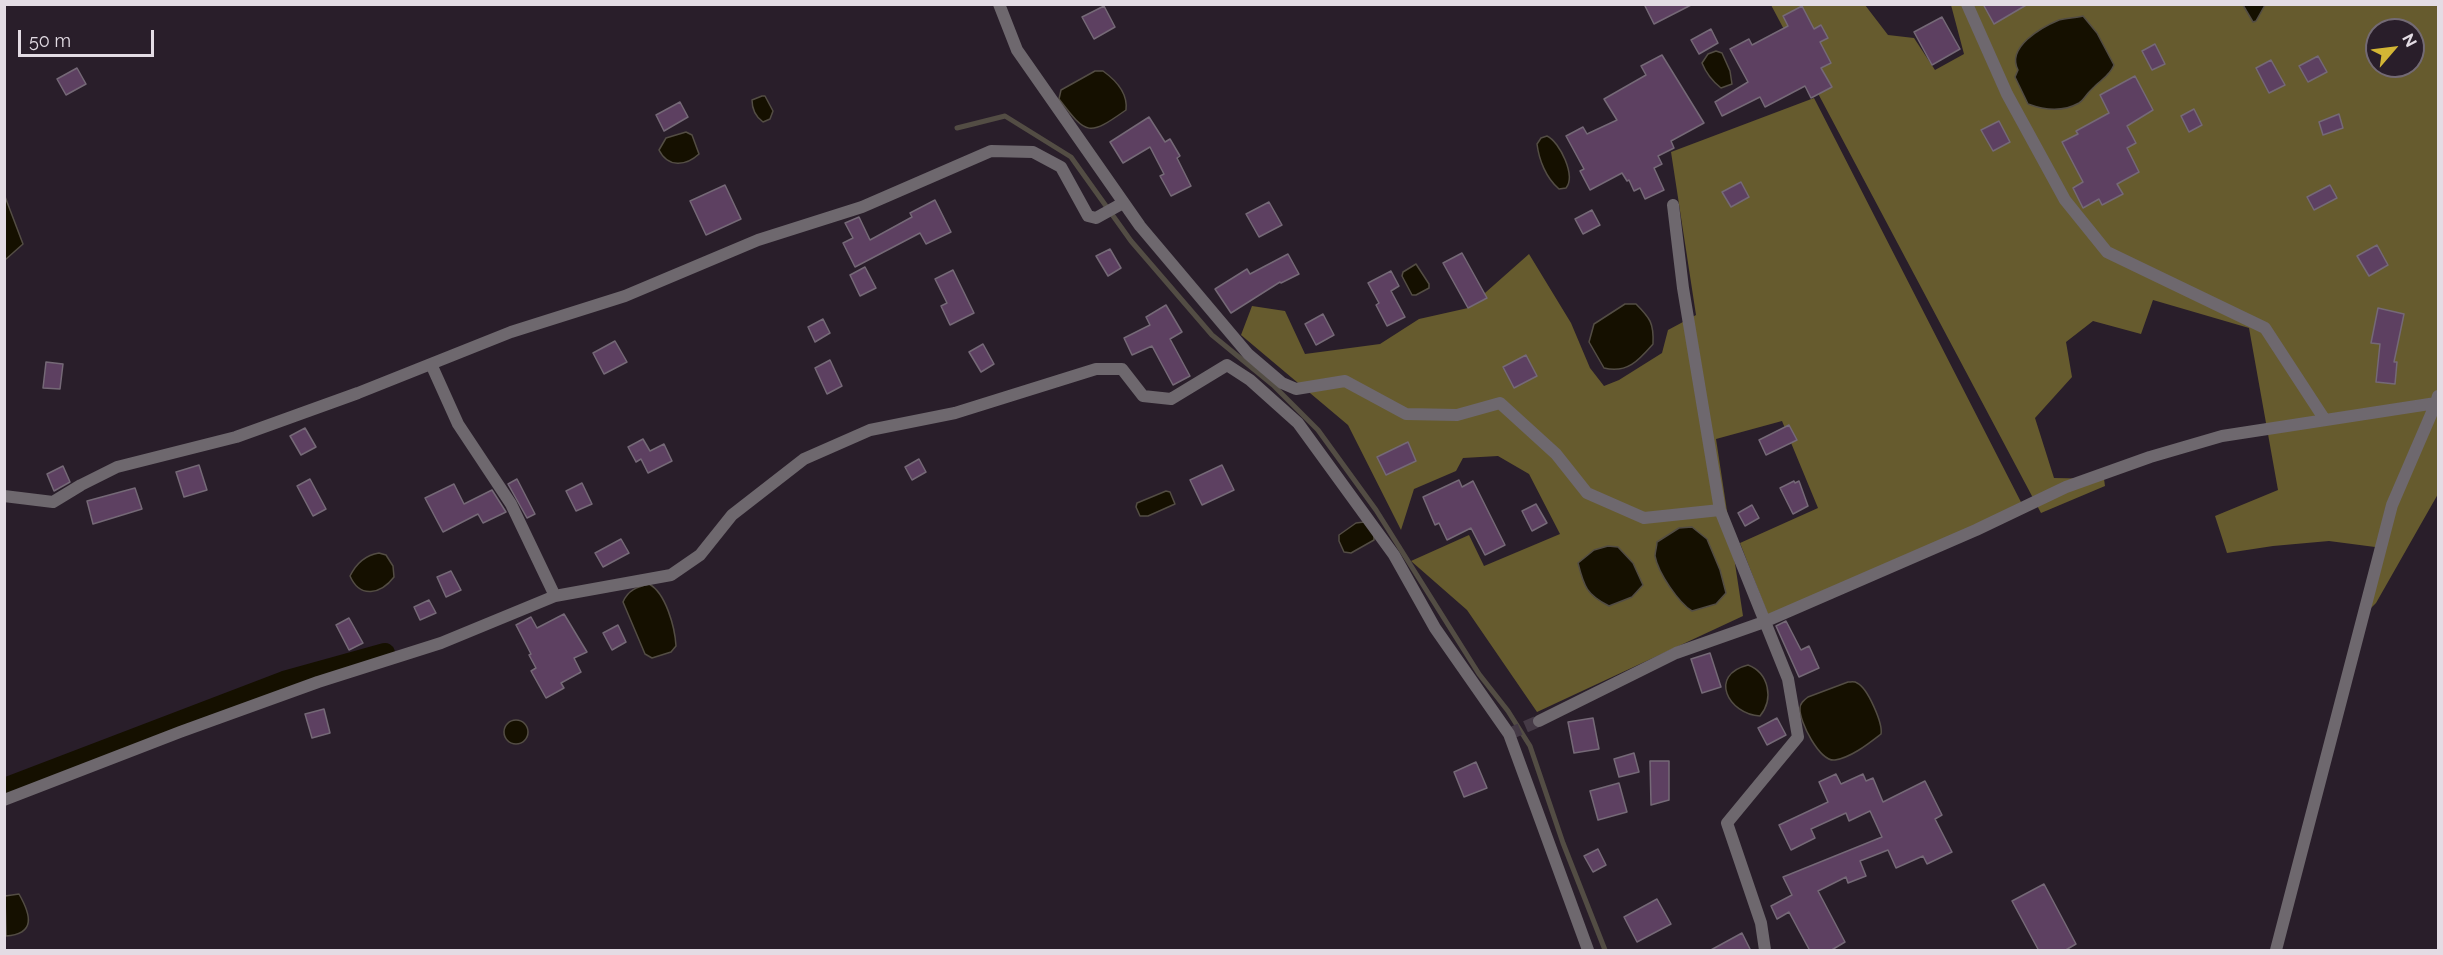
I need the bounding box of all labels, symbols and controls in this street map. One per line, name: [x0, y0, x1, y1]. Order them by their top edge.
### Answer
scale bar: [21, 18, 158, 56]
north arrow: [2365, 18, 2425, 78]
text: 50 m: [29, 30, 71, 51]
text: N: [2398, 30, 2421, 50]

